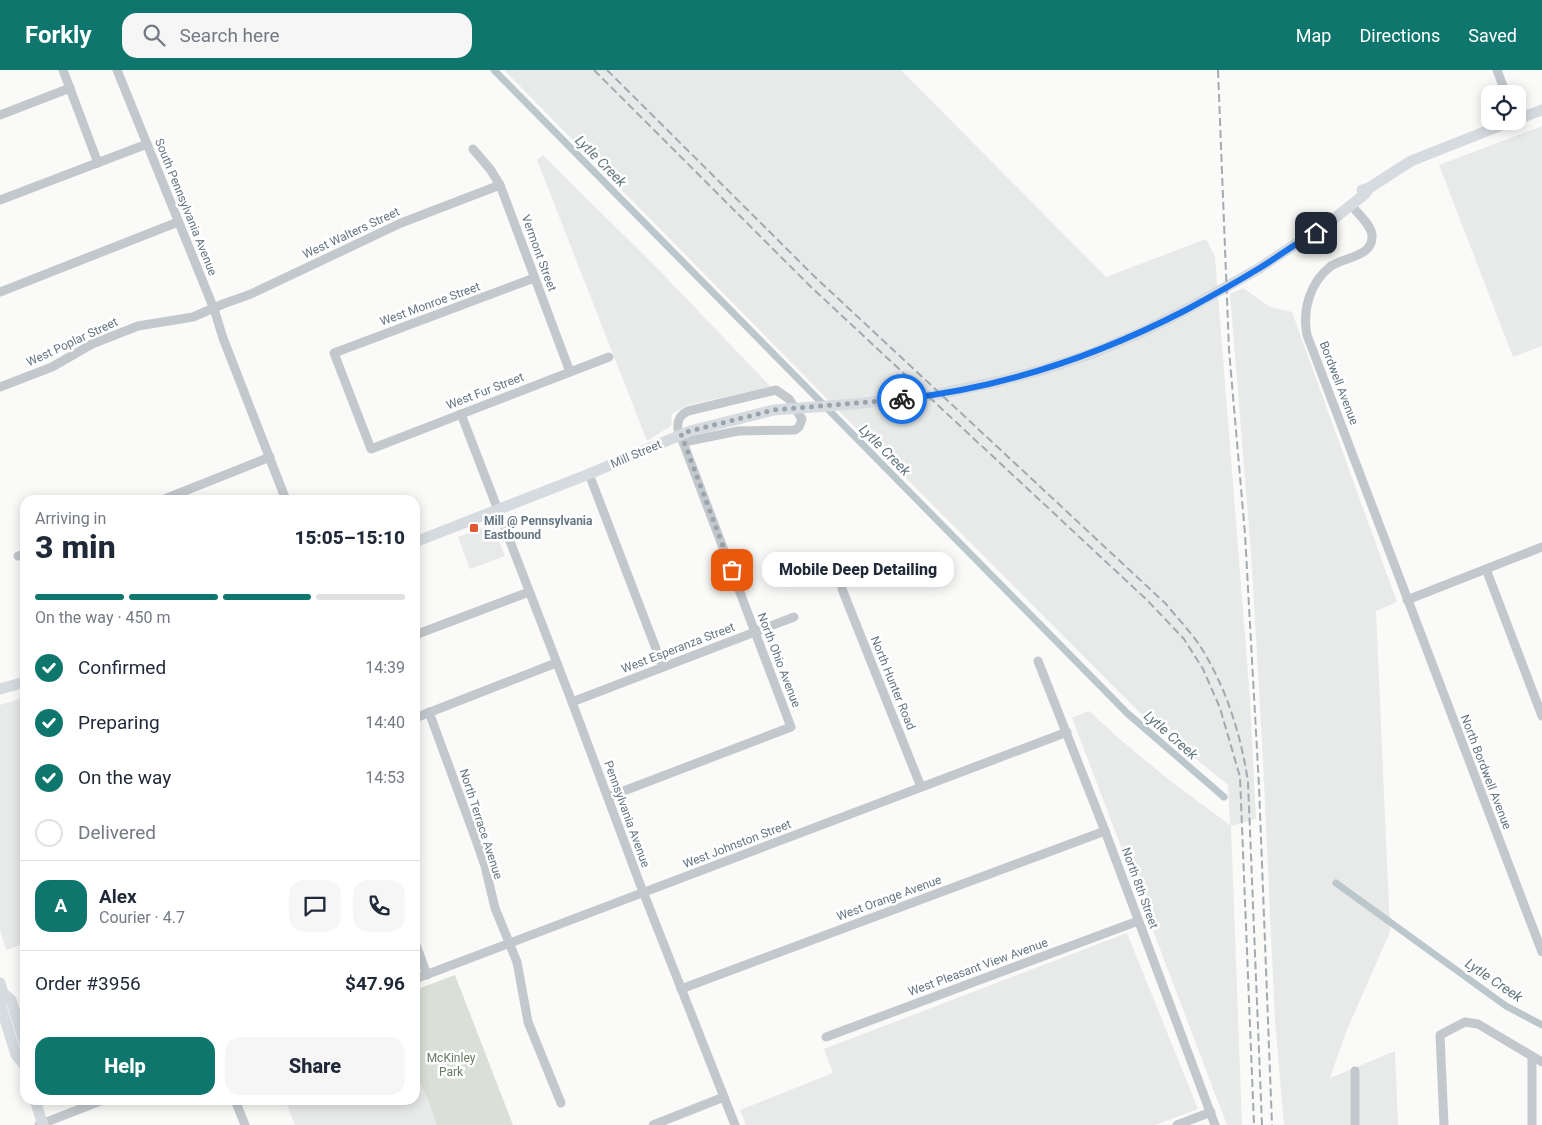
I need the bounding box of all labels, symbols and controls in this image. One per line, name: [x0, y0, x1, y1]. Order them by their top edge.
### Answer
search box: [122, 13, 472, 58]
text: Forkly: [25, 21, 92, 49]
icon: search: [140, 21, 168, 49]
text: Search here: [180, 24, 279, 47]
text: Map: [1296, 25, 1331, 46]
text: Directions: [1359, 25, 1440, 46]
text: Saved: [1468, 25, 1517, 46]
map controls: [1481, 85, 1526, 130]
button: locate: [1481, 85, 1526, 130]
water label: Lytle Creek: [572, 132, 631, 191]
street label: South Pennsylvania Avenue: [152, 136, 220, 278]
street label: West Walters Street: [300, 204, 402, 262]
pin: [1295, 212, 1337, 254]
street label: Vermont Street: [519, 213, 559, 293]
icon: home: [1302, 219, 1330, 247]
street label: West Monroe Street: [378, 279, 482, 329]
street label: West Poplar Street: [24, 315, 120, 369]
street label: Bordwell Avenue: [1317, 339, 1361, 427]
street label: West Fur Street: [444, 370, 526, 412]
courier: [877, 374, 927, 424]
icon: bike: [888, 385, 916, 413]
water label: Lytle Creek: [856, 421, 915, 480]
street label: Mill Street: [608, 437, 664, 471]
text: Arriving in: [35, 509, 106, 528]
place label: Mill @ Pennsylvania Eastbound: [484, 514, 593, 542]
marker: Mill @ Pennsylvania Eastbound: [468, 522, 480, 534]
text: 15:05–15:10: [294, 526, 405, 549]
text: 3 min: [35, 528, 116, 566]
pin: [711, 549, 753, 591]
callout: Mobile Deep Detailing: [762, 552, 954, 588]
icon: bag: [718, 556, 746, 584]
text: Mobile Deep Detailing: [779, 560, 937, 579]
text: On the way · 450 m: [35, 608, 171, 627]
street label: North Ohio Avenue: [755, 611, 803, 709]
street label: West Esperanza Street: [619, 620, 737, 676]
street label: North Hunter Road: [868, 634, 918, 732]
icon: check: [35, 654, 63, 682]
text: Confirmed: [78, 656, 166, 679]
text: 14:39: [365, 658, 405, 677]
water label: Lytle Creek: [1141, 707, 1202, 763]
icon: check: [35, 709, 63, 737]
text: Preparing: [78, 711, 160, 734]
text: 14:40: [365, 713, 405, 732]
street label: North Bordwell Avenue: [1458, 713, 1514, 831]
street label: Pennsylvania Avenue: [601, 759, 653, 869]
icon: check: [35, 764, 63, 792]
text: On the way: [78, 766, 171, 789]
street label: North Terrace Avenue: [457, 767, 505, 881]
text: 14:53: [365, 768, 405, 787]
street label: West Johnston Street: [681, 817, 793, 871]
text: Delivered: [78, 821, 156, 844]
street label: North 8th Street: [1119, 846, 1161, 930]
street label: West Orange Avenue: [835, 873, 943, 923]
button: chat: [289, 880, 341, 932]
button: phone: [353, 880, 405, 932]
text: Alex: [99, 885, 137, 908]
text: A: [55, 894, 67, 917]
text: Courier · 4.7: [99, 908, 185, 927]
street label: West Pleasant View Avenue: [906, 935, 1050, 999]
water label: Lytle Creek: [1462, 955, 1527, 1006]
text: Order #3956: [35, 972, 141, 995]
text: $47.96: [345, 972, 405, 995]
button: Help: [35, 1037, 215, 1095]
button: Share: [225, 1037, 405, 1095]
park label: McKinley Park: [427, 1051, 476, 1079]

